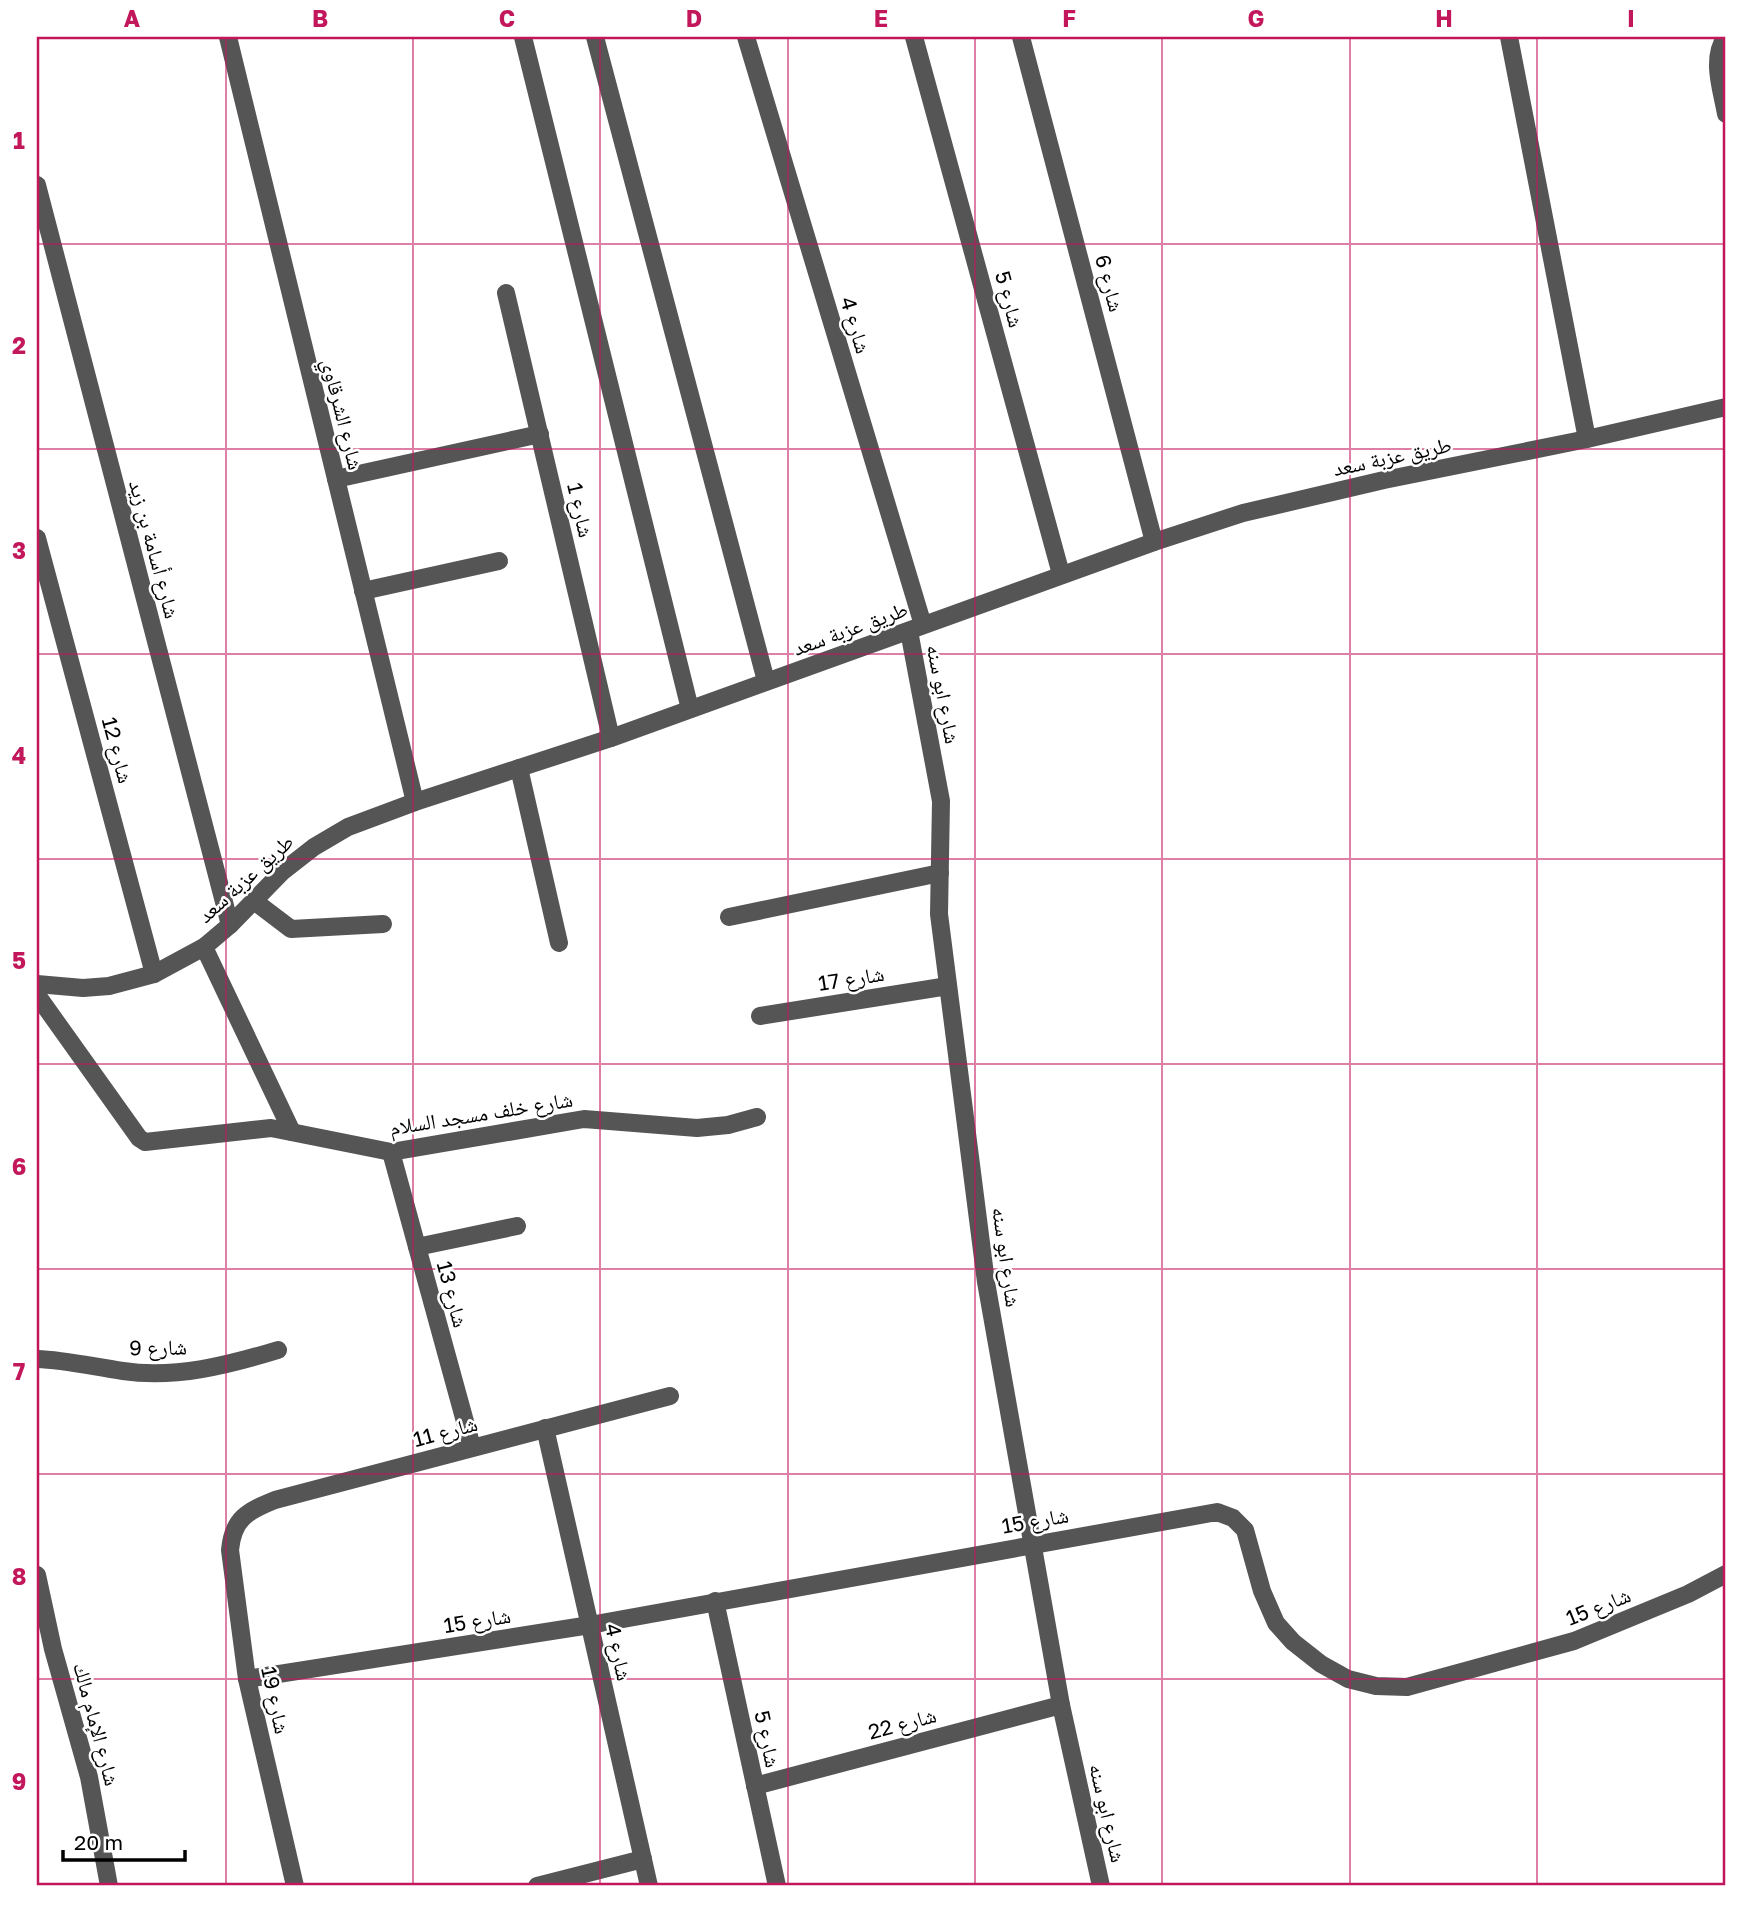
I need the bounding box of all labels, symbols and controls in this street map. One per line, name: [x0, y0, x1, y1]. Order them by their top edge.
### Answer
text: A: [124, 4, 141, 32]
text: B: [312, 4, 328, 32]
text: C: [499, 4, 515, 32]
text: D: [686, 4, 702, 32]
text: E: [874, 4, 888, 32]
text: F: [1062, 4, 1076, 32]
text: G: [1248, 4, 1264, 32]
text: H: [1435, 4, 1453, 32]
text: I: [1627, 4, 1635, 32]
text: 1: [13, 126, 25, 154]
street label: شارع 6: [1089, 252, 1130, 315]
street label: شارع 5: [989, 268, 1030, 330]
street label: شارع 4: [834, 293, 877, 357]
text: 2: [12, 331, 26, 359]
street label: شارع الشرقاوي: [312, 356, 369, 473]
street label: طريق عزبة سعد: [1330, 431, 1454, 482]
street label: شارع أسامة بن زيد: [123, 477, 186, 621]
street label: شارع 1: [561, 480, 600, 540]
text: 3: [12, 536, 26, 564]
street label: طريق عزبة سعد: [789, 595, 911, 662]
street label: شارع ابو سنه: [921, 642, 966, 746]
street label: شارع 12: [96, 714, 139, 786]
text: 4: [12, 741, 26, 769]
street label: طريق عزبة سعد: [192, 828, 299, 929]
text: 5: [12, 946, 26, 974]
street label: شارع 17: [816, 960, 886, 997]
street label: شارع خلف مسجد السلام: [387, 1086, 575, 1142]
text: 6: [12, 1152, 26, 1180]
street label: شارع ابو سنه: [986, 1205, 1027, 1309]
street label: شارع 13: [431, 1258, 474, 1330]
street label: شارع 9: [129, 1333, 187, 1362]
text: 7: [13, 1357, 25, 1385]
street label: شارع 11: [410, 1410, 480, 1453]
street label: شارع 15: [999, 1501, 1071, 1540]
text: 8: [12, 1562, 26, 1590]
street label: شارع 15: [1562, 1581, 1635, 1632]
street label: شارع 15: [442, 1602, 513, 1639]
street label: شارع 4: [599, 1621, 638, 1683]
street label: شارع الإمام مالك: [66, 1660, 126, 1789]
street label: شارع 19: [255, 1664, 296, 1736]
street label: شارع 22: [865, 1701, 939, 1746]
street label: شارع 5: [748, 1708, 787, 1770]
street label: شارع ابو سنه: [1083, 1761, 1132, 1865]
text: 9: [12, 1767, 26, 1795]
scale bar: [63, 1818, 186, 1862]
text: 20 m: [74, 1829, 123, 1855]

